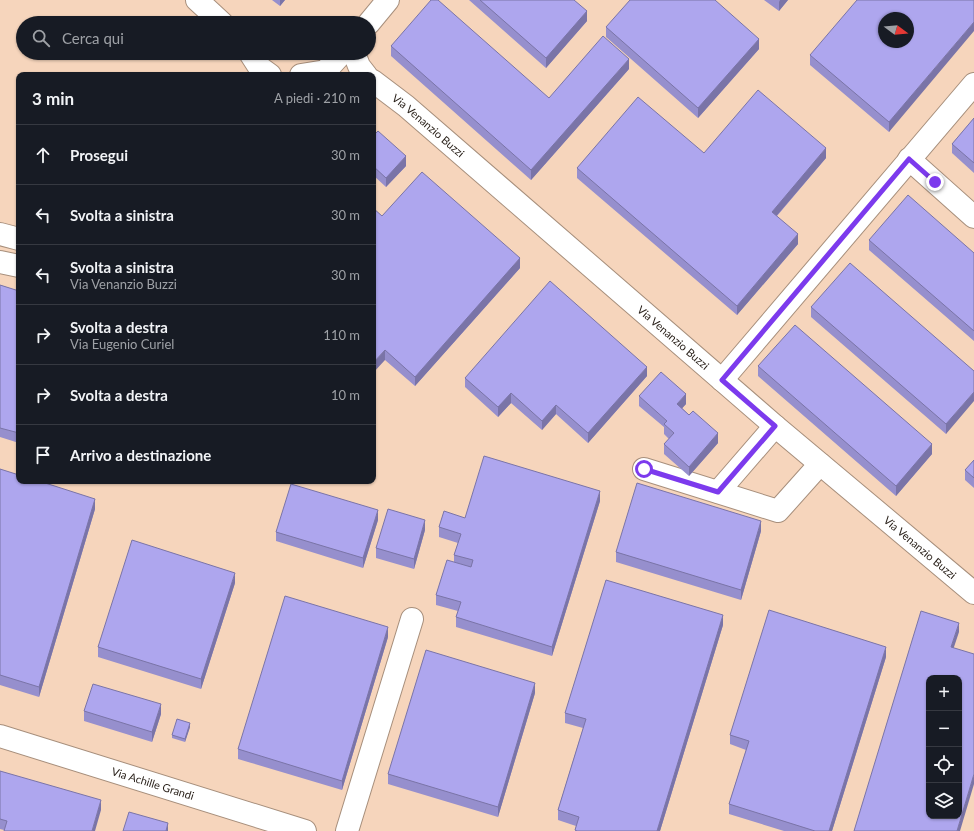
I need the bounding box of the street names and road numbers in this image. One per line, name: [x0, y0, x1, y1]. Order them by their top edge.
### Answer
street label: Via Venanzio Buzzi: [390, 91, 467, 160]
street label: Via Venanzio Buzzi: [635, 303, 712, 372]
street label: Via Venanzio Buzzi: [881, 513, 959, 582]
street label: Via Achille Grandi: [110, 764, 196, 802]

